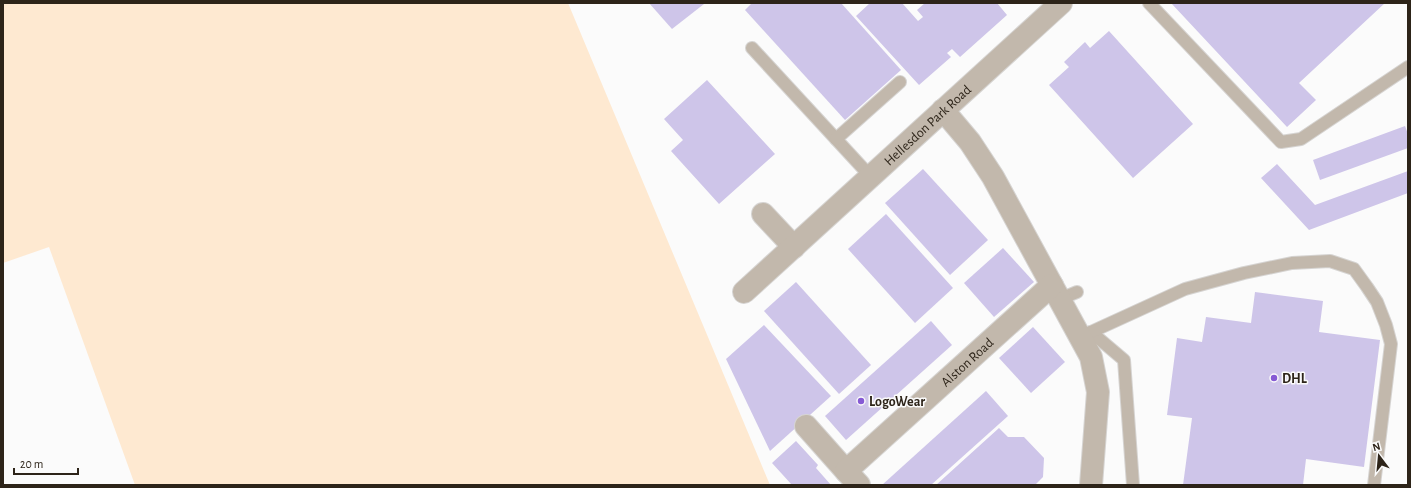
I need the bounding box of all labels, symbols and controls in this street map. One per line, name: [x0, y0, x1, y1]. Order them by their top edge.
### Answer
street label: Hellesdon Park Road: [882, 83, 974, 169]
street label: Alston Road: [939, 336, 996, 390]
place label: DHL: [1282, 372, 1308, 386]
marker: DHL: [1269, 373, 1279, 383]
place label: LogoWear: [869, 395, 925, 409]
marker: LogoWear: [856, 396, 866, 406]
north arrow: [1359, 436, 1399, 476]
text: N: [1371, 441, 1382, 453]
scale bar: [14, 450, 78, 476]
text: 20 m: [20, 458, 43, 470]

